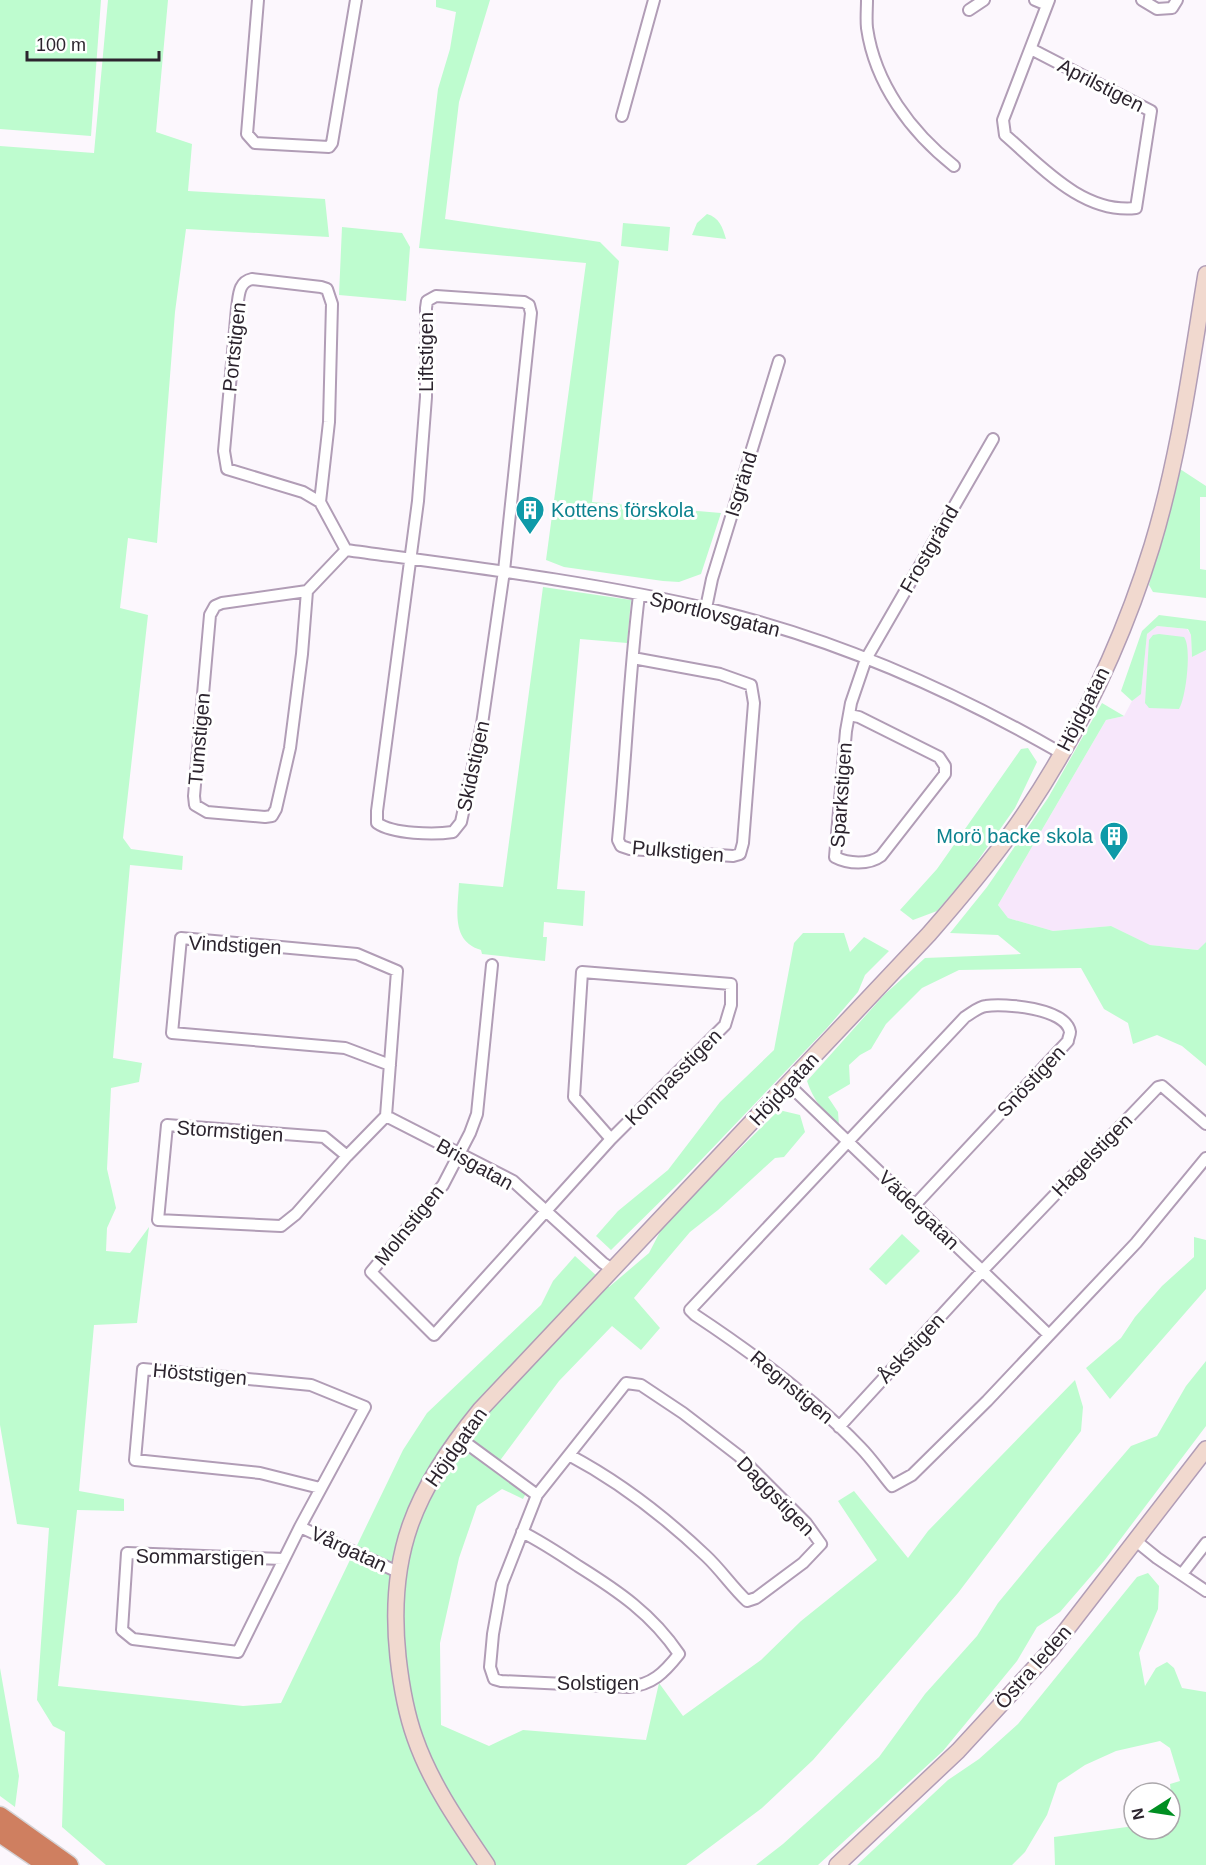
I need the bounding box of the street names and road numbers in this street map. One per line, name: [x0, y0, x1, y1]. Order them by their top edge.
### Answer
street label: Aprilstigen: [1054, 54, 1148, 116]
street label: Portstigen: [218, 301, 250, 393]
street label: Liftstigen: [415, 312, 437, 392]
street label: Isgränd: [721, 449, 761, 519]
street label: Frostgränd: [895, 502, 963, 596]
street label: Sportlovsgatan: [648, 587, 782, 641]
street label: Höjdgatan: [1052, 663, 1114, 755]
street label: Tumstigen: [184, 692, 214, 786]
street label: Skidstigen: [453, 719, 493, 813]
street label: Sparkstigen: [826, 742, 856, 848]
street label: Pulkstigen: [631, 836, 725, 866]
street label: Vindstigen: [188, 932, 282, 958]
street label: Kompasstigen: [620, 1024, 726, 1130]
street label: Snöstigen: [993, 1041, 1069, 1121]
street label: Höjdgatan: [745, 1048, 823, 1130]
street label: Hagelstigen: [1047, 1109, 1137, 1201]
street label: Stormstigen: [176, 1116, 284, 1146]
street label: Brisgatan: [433, 1134, 517, 1194]
street label: Vädergatan: [874, 1166, 964, 1254]
street label: Molnstigen: [370, 1180, 448, 1270]
street label: Åskstigen: [873, 1309, 949, 1387]
street label: Regnstigen: [746, 1346, 838, 1428]
street label: Höststigen: [152, 1359, 248, 1389]
street label: Höjdgatan: [421, 1403, 491, 1491]
street label: Daggstigen: [733, 1452, 819, 1540]
street label: Vårgatan: [308, 1522, 390, 1576]
street label: Sommarstigen: [135, 1545, 265, 1569]
street label: Östra leden: [991, 1621, 1075, 1713]
street label: Solstigen: [557, 1672, 639, 1694]

